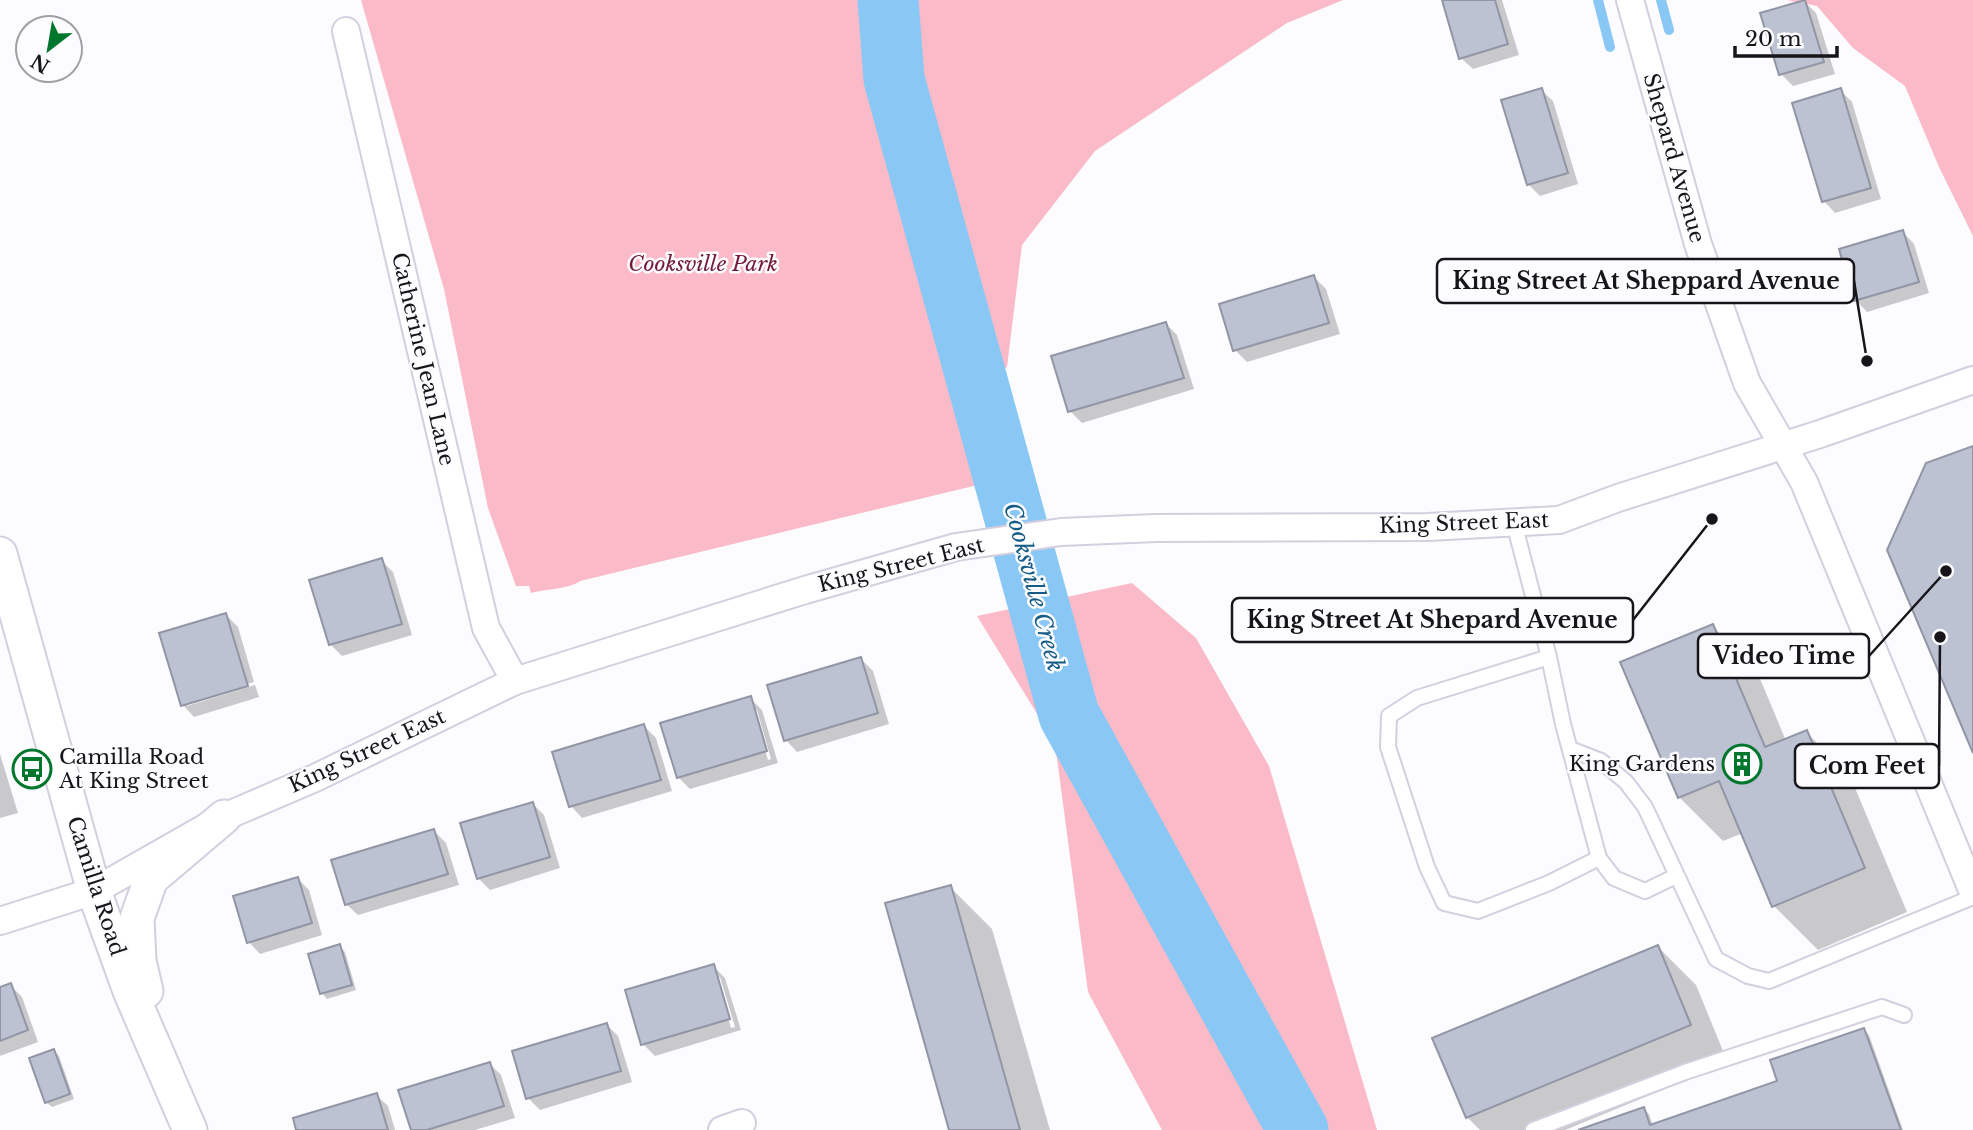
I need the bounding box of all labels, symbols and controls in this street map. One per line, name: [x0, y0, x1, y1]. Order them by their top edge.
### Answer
north arrow: [14, 14, 84, 84]
scale bar: [1735, 14, 1836, 58]
text: 20 m: [1745, 26, 1802, 52]
text: N: [27, 49, 54, 78]
street label: Shepard Avenue: [1637, 70, 1711, 246]
street label: Catherine Jean Lane: [386, 250, 460, 468]
park label: Cooksville Park: [628, 251, 778, 277]
callout: King Street At Sheppard Avenue: [1437, 259, 1854, 303]
text: King Street At Sheppard Avenue: [1452, 267, 1840, 295]
water label: Cooksville Creek: [998, 500, 1070, 674]
street label: King Street East: [1379, 507, 1549, 539]
street label: King Street East: [815, 532, 987, 598]
callout: King Street At Shepard Avenue: [1232, 598, 1633, 642]
text: King Street At Shepard Avenue: [1246, 606, 1618, 634]
callout: Video Time: [1698, 634, 1869, 678]
text: Video Time: [1712, 642, 1855, 670]
street label: King Street East: [285, 703, 450, 799]
building icon: King Gardens: [1721, 743, 1763, 785]
place label: Camilla Road At King Street: [58, 744, 209, 794]
callout: Com Feet: [1795, 744, 1939, 788]
bus stop icon: Camilla Road At King Street: [11, 748, 53, 790]
place label: King Gardens: [1569, 751, 1715, 777]
text: Com Feet: [1809, 752, 1925, 780]
street label: Camilla Road: [61, 813, 131, 959]

